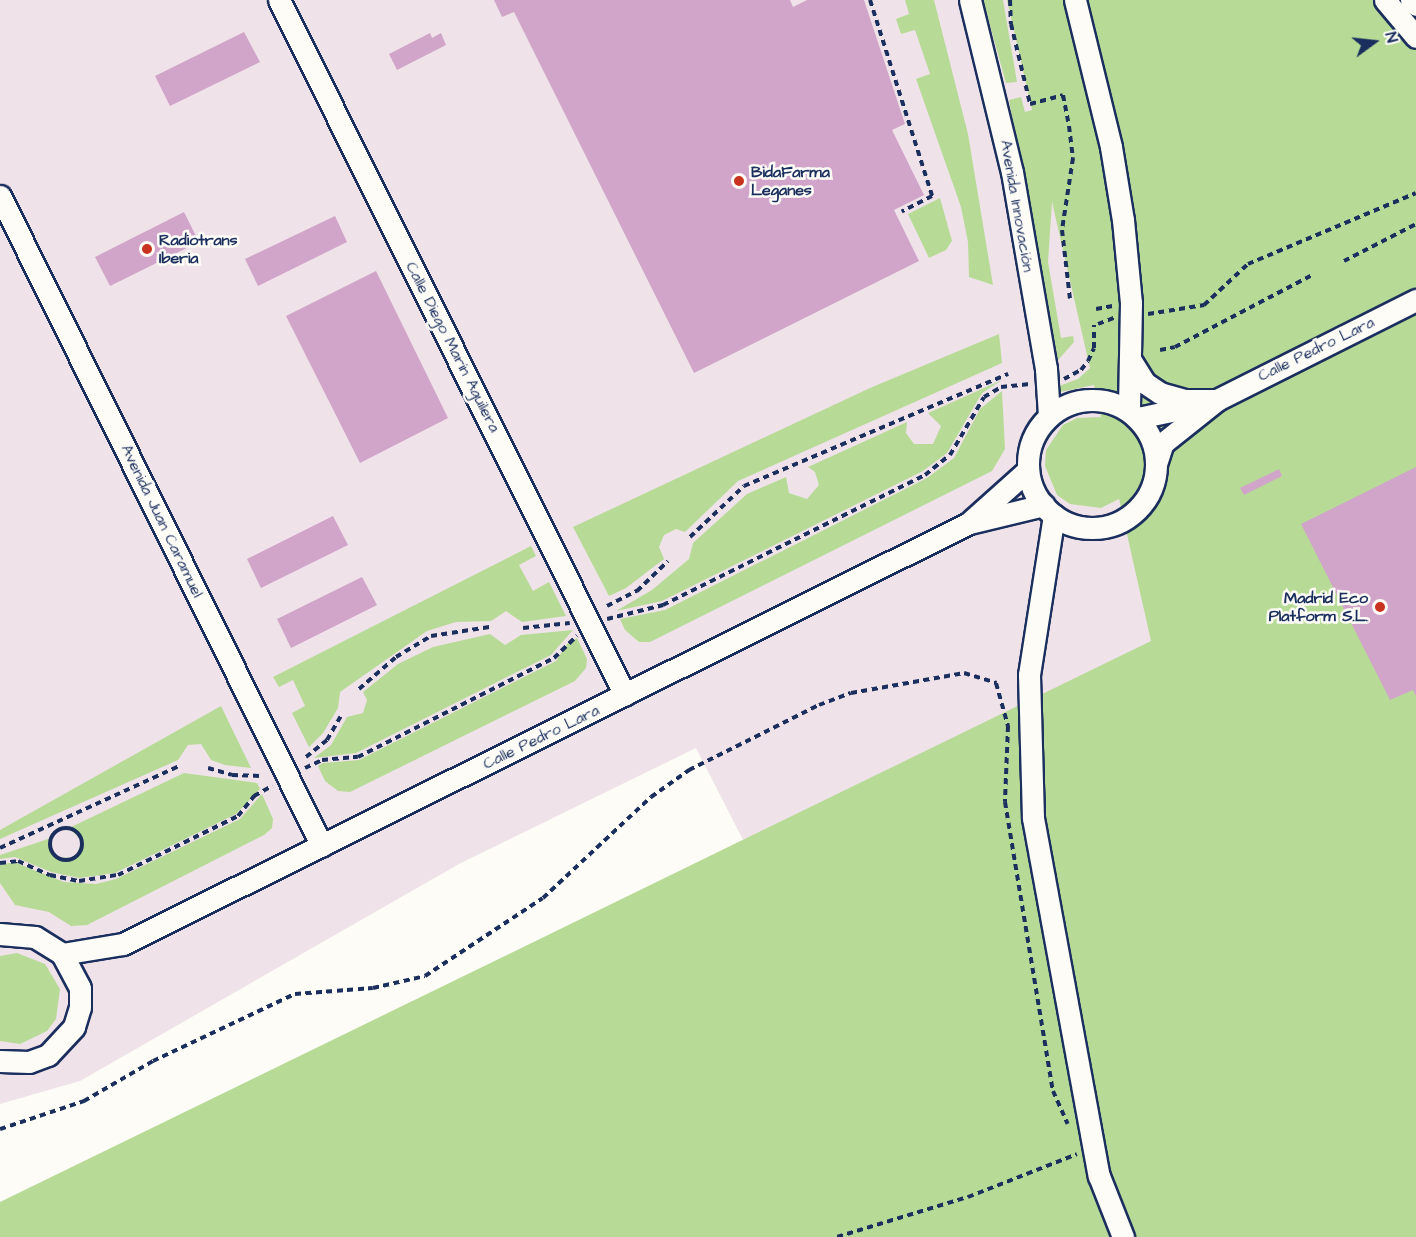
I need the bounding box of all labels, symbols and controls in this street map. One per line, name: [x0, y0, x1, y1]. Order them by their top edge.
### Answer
north arrow: [1344, 12, 1404, 72]
text: N: [1379, 30, 1403, 45]
street label: Avenida Innovación: [996, 138, 1038, 274]
place label: BidaFarma Leganes: [751, 162, 830, 200]
marker: BidaFarma Leganes: [732, 174, 746, 188]
place label: Radiotrans Iberia: [159, 230, 238, 268]
marker: Radiotrans Iberia: [140, 242, 154, 256]
street label: Calle Diego Marín Aguilera: [402, 258, 504, 436]
street label: Calle Pedro Lara: [1255, 313, 1377, 385]
street label: Avenida Juan Caramuel: [117, 441, 207, 601]
place label: Madrid Eco Platform S.L.: [1269, 588, 1368, 626]
marker: Madrid Eco Platform S.L.: [1373, 600, 1387, 614]
street label: Calle Pedro Lara: [480, 701, 602, 773]

